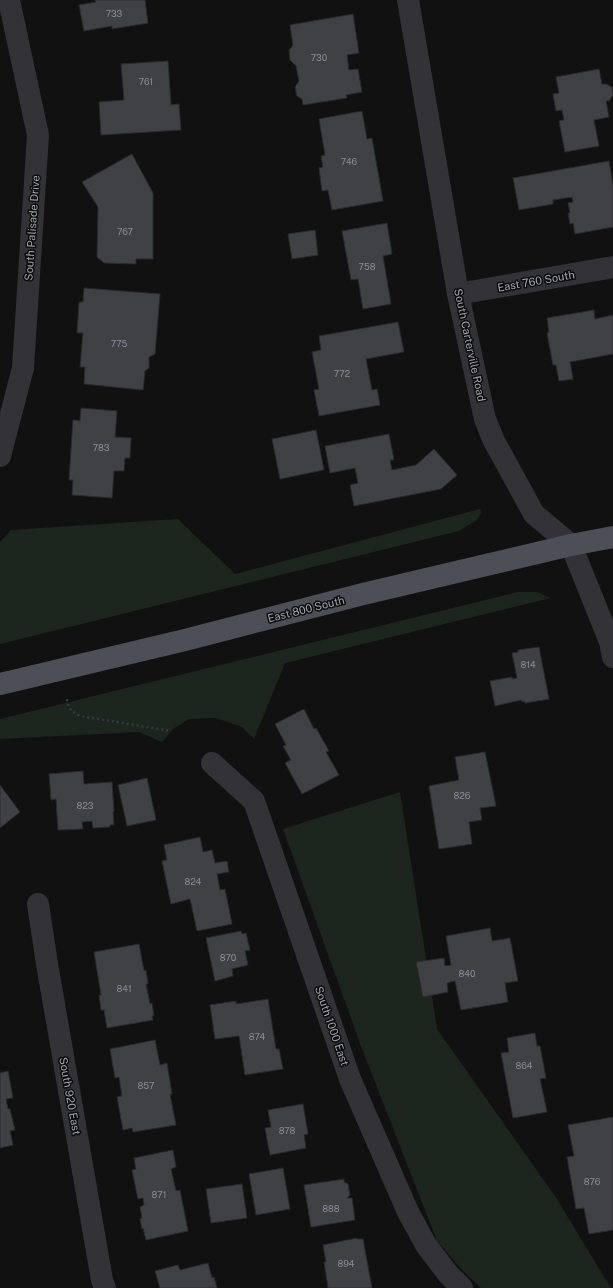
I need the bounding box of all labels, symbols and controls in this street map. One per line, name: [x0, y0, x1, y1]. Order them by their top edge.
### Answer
house number: 733: [106, 8, 123, 19]
house number: 730: [311, 52, 328, 63]
house number: 761: [139, 76, 153, 87]
house number: 746: [341, 156, 358, 167]
street label: South Palisade Drive: [22, 175, 42, 281]
house number: 767: [117, 226, 133, 237]
house number: 758: [359, 261, 376, 272]
street label: East 760 South: [496, 268, 576, 294]
street label: South Carterville Road: [452, 287, 488, 403]
house number: 775: [111, 338, 128, 349]
house number: 772: [334, 368, 350, 379]
house number: 783: [93, 442, 110, 453]
street label: East 800 South: [266, 594, 346, 624]
house number: 814: [520, 659, 536, 670]
house number: 826: [454, 790, 471, 801]
house number: 823: [77, 800, 94, 811]
house number: 824: [185, 876, 202, 887]
house number: 870: [220, 952, 237, 963]
house number: 840: [459, 968, 476, 979]
house number: 841: [116, 983, 132, 994]
street label: South 1000 East: [313, 985, 351, 1067]
house number: 874: [249, 1031, 266, 1042]
street label: South 920 East: [57, 1056, 83, 1136]
house number: 864: [515, 1060, 533, 1071]
house number: 857: [138, 1080, 155, 1091]
house number: 878: [279, 1125, 296, 1136]
house number: 876: [584, 1176, 601, 1187]
house number: 871: [152, 1189, 166, 1200]
house number: 888: [322, 1203, 340, 1214]
house number: 894: [337, 1258, 355, 1269]

